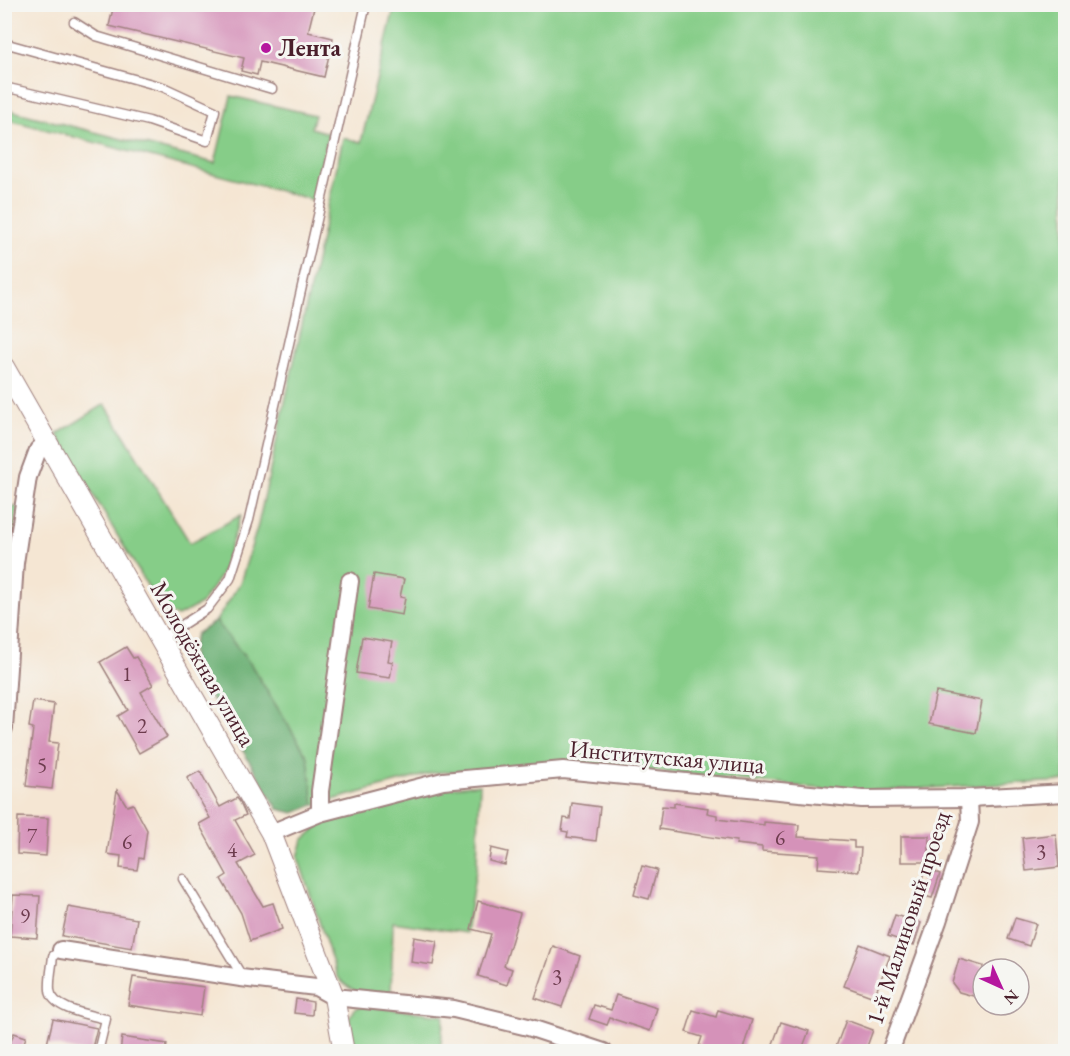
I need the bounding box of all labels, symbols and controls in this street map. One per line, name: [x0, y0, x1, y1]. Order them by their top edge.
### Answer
place label: Лента: [278, 32, 341, 63]
marker: Лента: [259, 41, 273, 55]
street label: Молодёжная улица: [144, 576, 263, 752]
house number: 1: [122, 660, 132, 687]
house number: 2: [137, 712, 147, 739]
street label: Институтская улица: [568, 733, 766, 781]
house number: 5: [37, 751, 47, 778]
street label: 1-й Малиновый проезд: [858, 807, 957, 1029]
house number: 7: [27, 822, 38, 849]
house number: 6: [775, 824, 785, 851]
house number: 6: [122, 828, 132, 855]
house number: 4: [227, 836, 238, 863]
house number: 3: [1036, 838, 1046, 865]
house number: 9: [20, 902, 30, 929]
north arrow: [971, 957, 1031, 1017]
house number: 3: [552, 963, 562, 990]
text: N: [999, 985, 1023, 1009]

